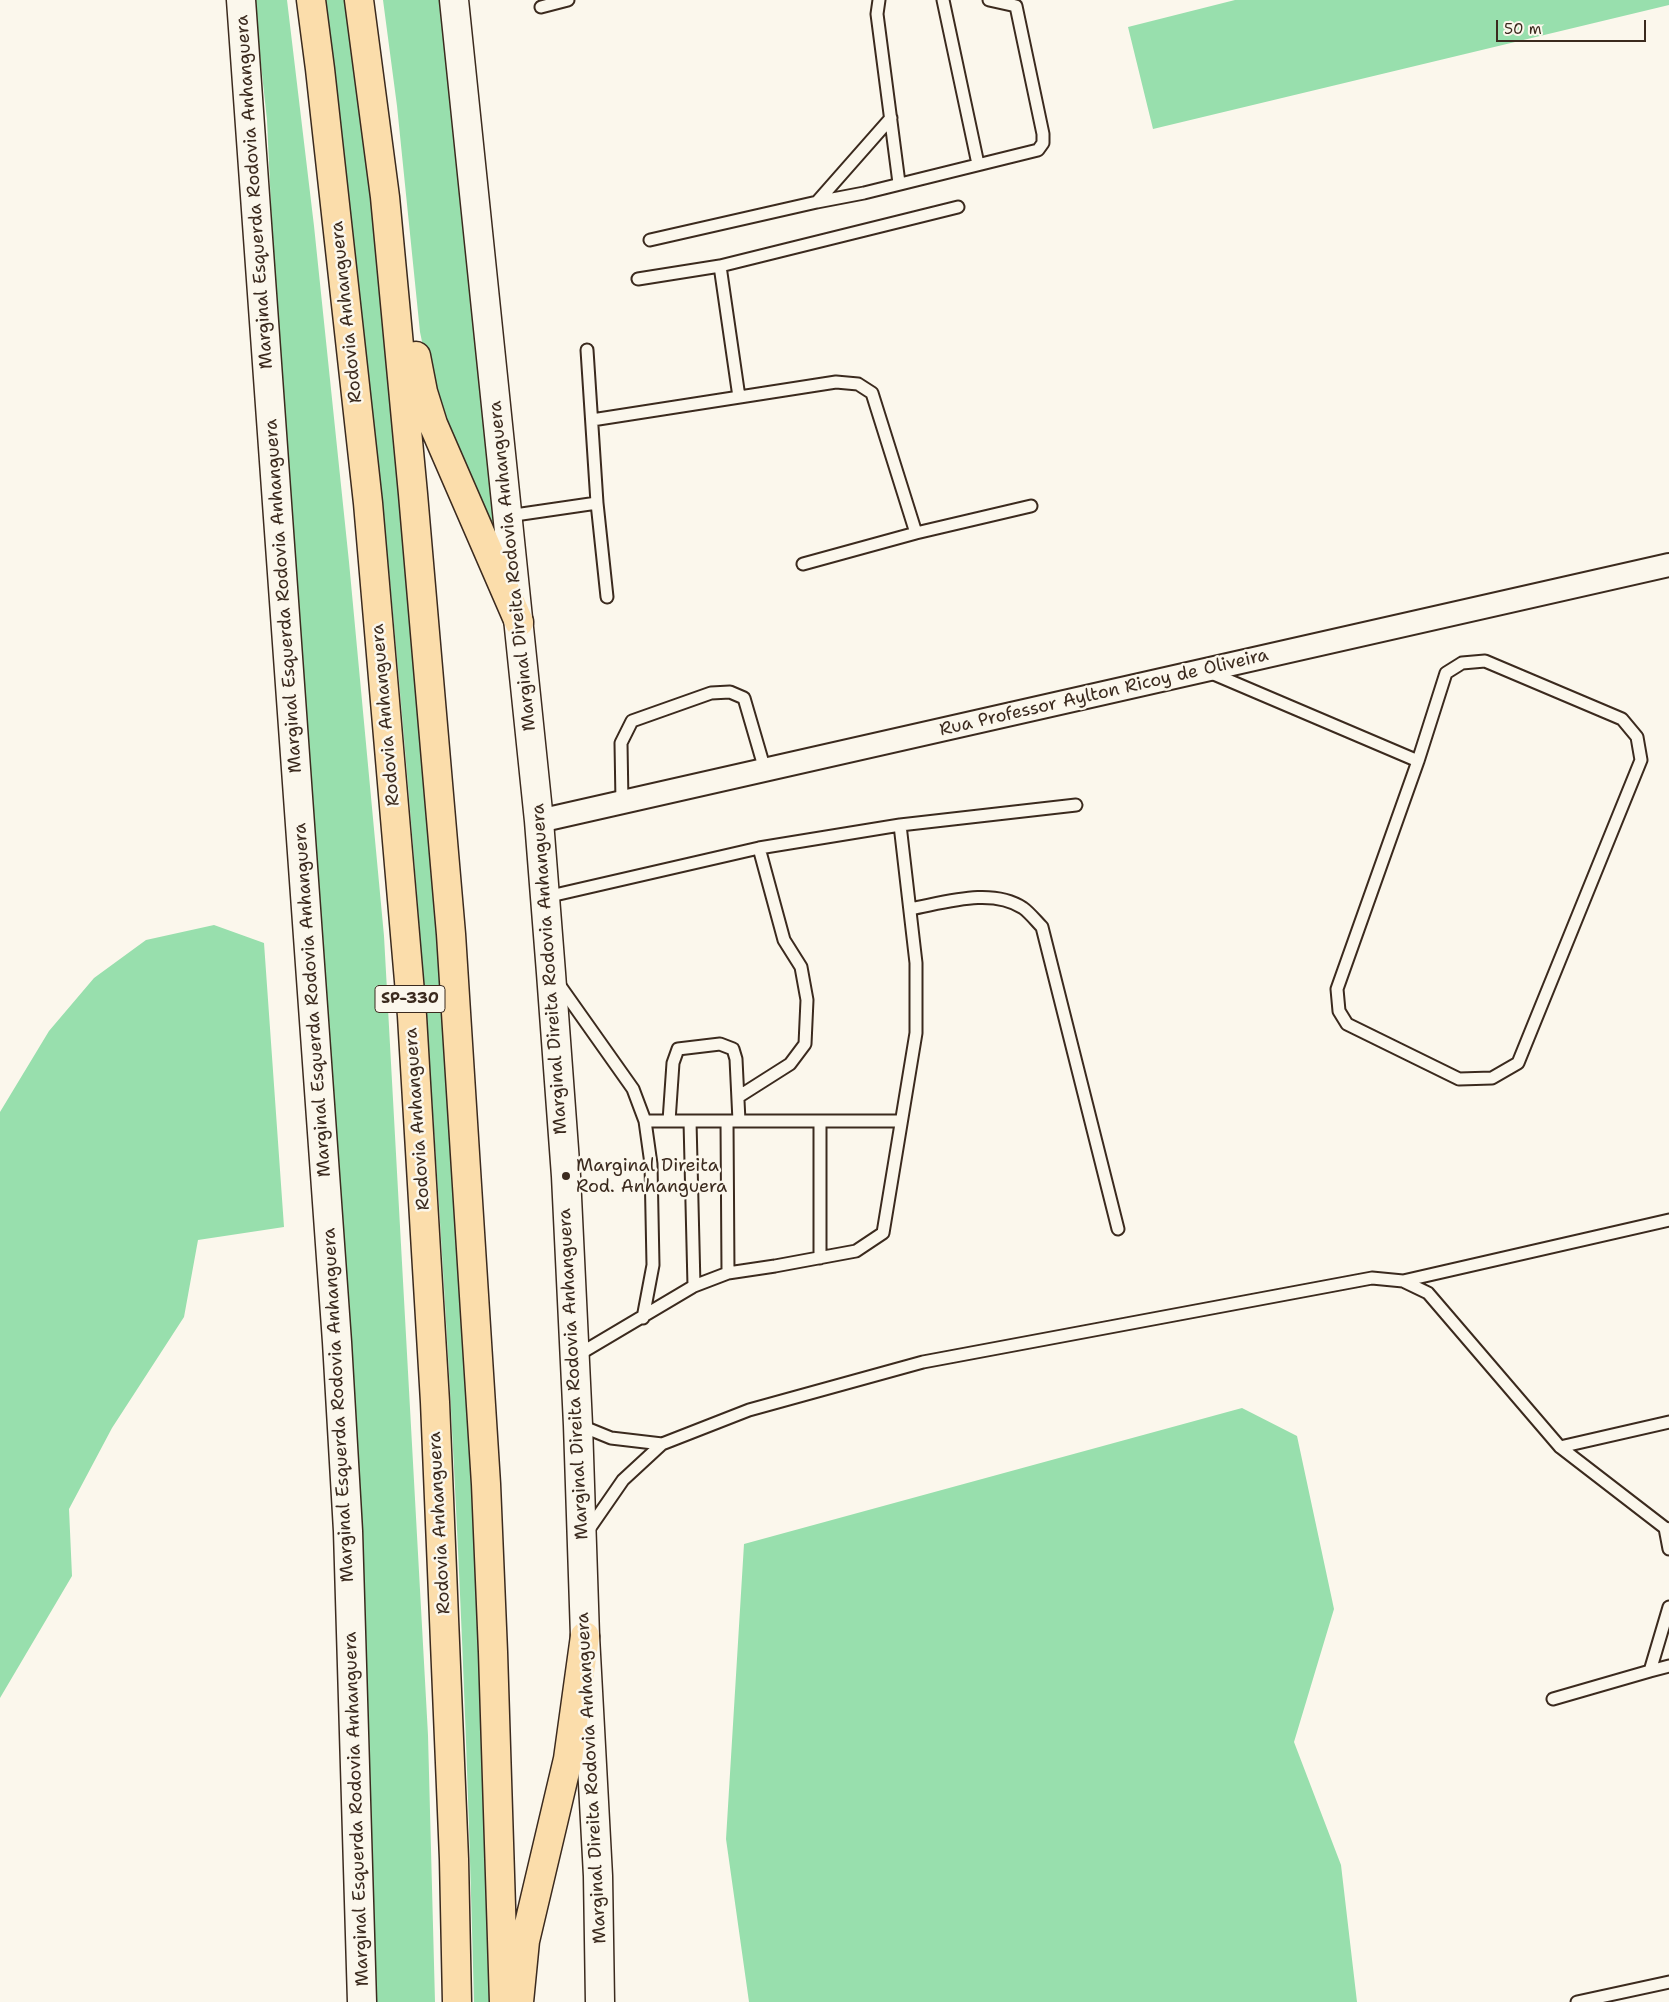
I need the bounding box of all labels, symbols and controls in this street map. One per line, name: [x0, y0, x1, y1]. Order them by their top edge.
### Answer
scale bar: [1499, 10, 1649, 42]
street label: Marginal Esquerda Rodovia Anhanguera: [232, 14, 278, 370]
text: 50 m: [1504, 19, 1542, 39]
street label: Rodovia Anhanguera: [327, 220, 367, 404]
street label: Marginal Direita Rodovia Anhanguera: [485, 400, 541, 732]
street label: Marginal Esquerda Rodovia Anhanguera: [261, 418, 307, 774]
street label: Rodovia Anhanguera: [367, 623, 405, 807]
street label: Rua Professor Aylton Ricoy de Oliveira: [937, 645, 1271, 741]
street label: Marginal Direita Rodovia Anhanguera: [528, 803, 572, 1135]
street label: Marginal Esquerda Rodovia Anhanguera: [290, 822, 336, 1178]
road number: SP-330: [375, 986, 445, 1012]
street label: Rodovia Anhanguera: [401, 1027, 435, 1211]
place label: Marginal Direita Rod. Anhanguera: [576, 1155, 727, 1198]
marker: Marginal Direita Rod. Anhanguera: [560, 1170, 572, 1182]
street label: Marginal Direita Rodovia Anhanguera: [555, 1208, 593, 1540]
street label: Marginal Esquerda Rodovia Anhanguera: [319, 1227, 359, 1583]
street label: Rodovia Anhanguera: [424, 1431, 456, 1615]
street label: Marginal Direita Rodovia Anhanguera: [573, 1612, 611, 1944]
street label: Marginal Esquerda Rodovia Anhanguera: [340, 1631, 374, 1987]

